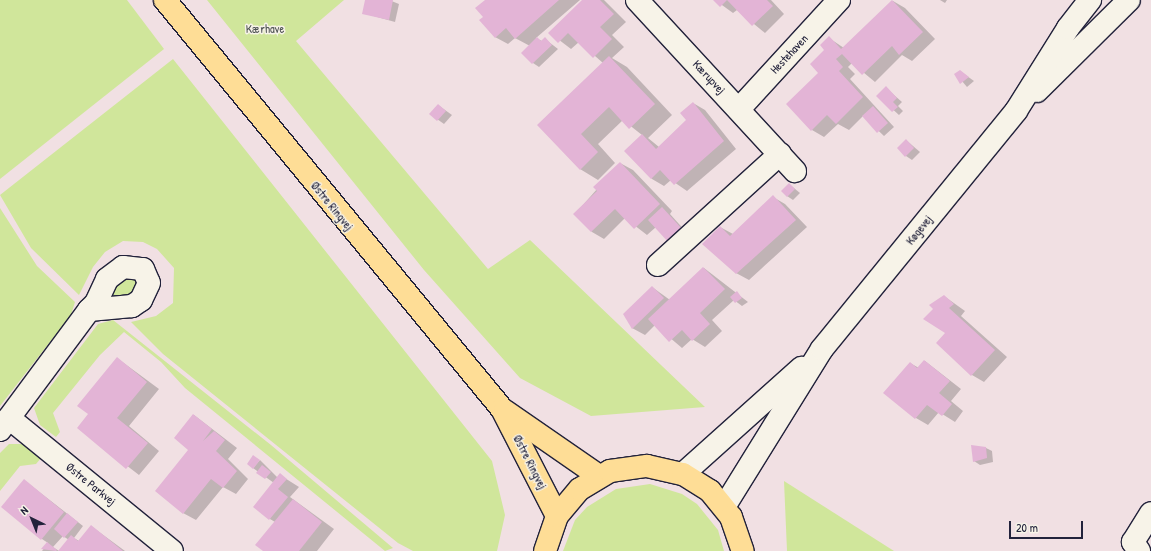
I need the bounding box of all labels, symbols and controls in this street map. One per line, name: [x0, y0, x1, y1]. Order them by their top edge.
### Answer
park label: Kærhave: [246, 22, 284, 36]
street label: Hestehaven: [767, 31, 811, 77]
street label: Kærupvej: [690, 57, 728, 97]
street label: Østre Ringvej: [308, 179, 356, 233]
street label: Køgevej: [903, 212, 935, 248]
street label: Østre Ringvej: [510, 432, 550, 492]
street label: Østre Parkvej: [63, 459, 119, 509]
north arrow: [12, 499, 52, 539]
text: N: [17, 503, 31, 517]
scale bar: [1011, 513, 1085, 539]
text: 20 m: [1016, 519, 1038, 536]

